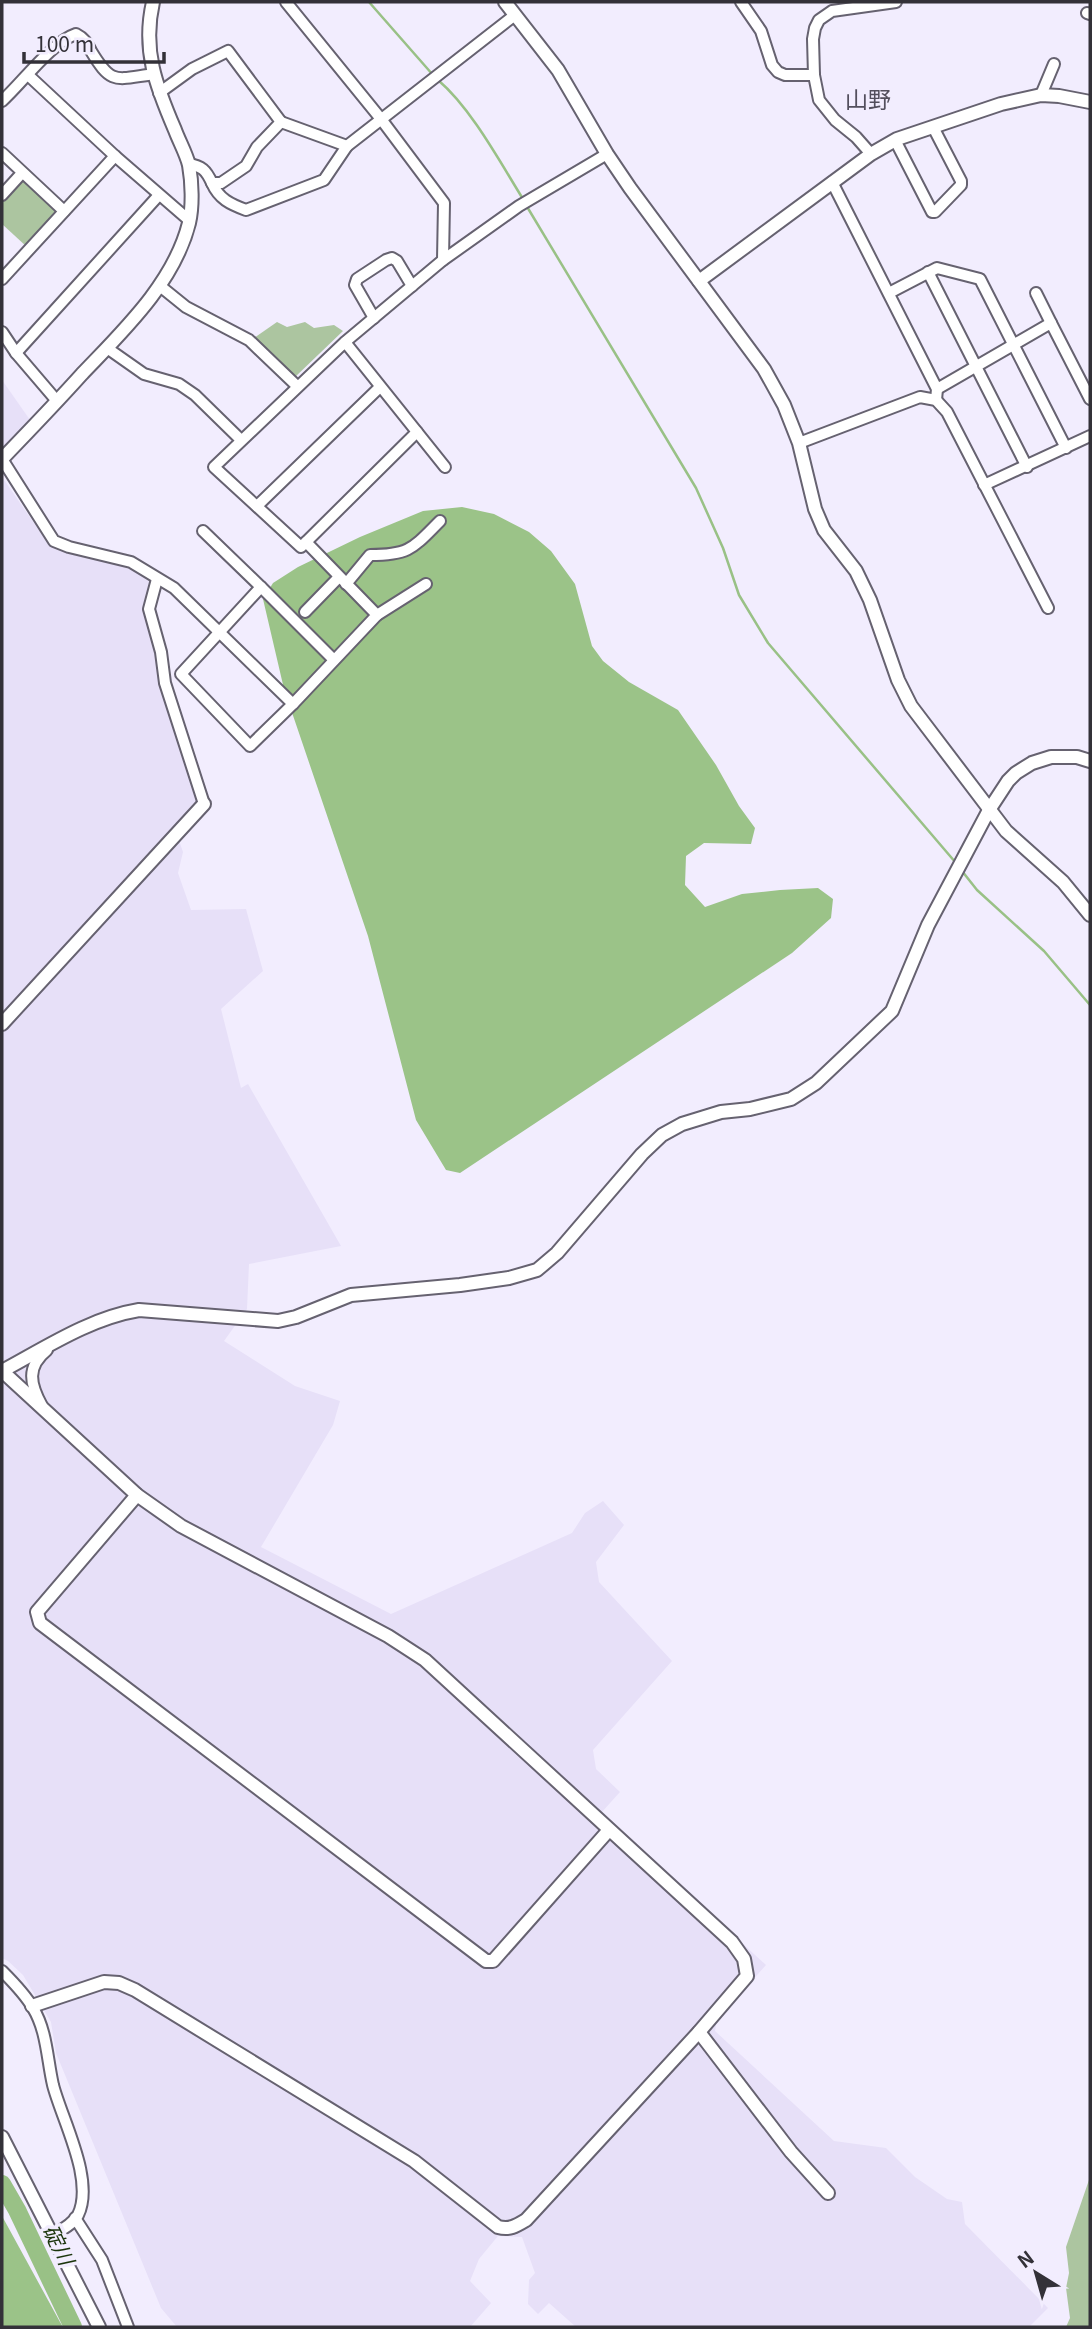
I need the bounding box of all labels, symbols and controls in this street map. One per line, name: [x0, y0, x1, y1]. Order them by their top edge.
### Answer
scale bar: [24, 21, 164, 65]
text: 100 m: [35, 28, 94, 58]
district label: 山野: [845, 81, 891, 115]
water label: 碇川: [37, 2219, 83, 2271]
north arrow: [1001, 2238, 1071, 2308]
text: N: [1011, 2243, 1039, 2273]

